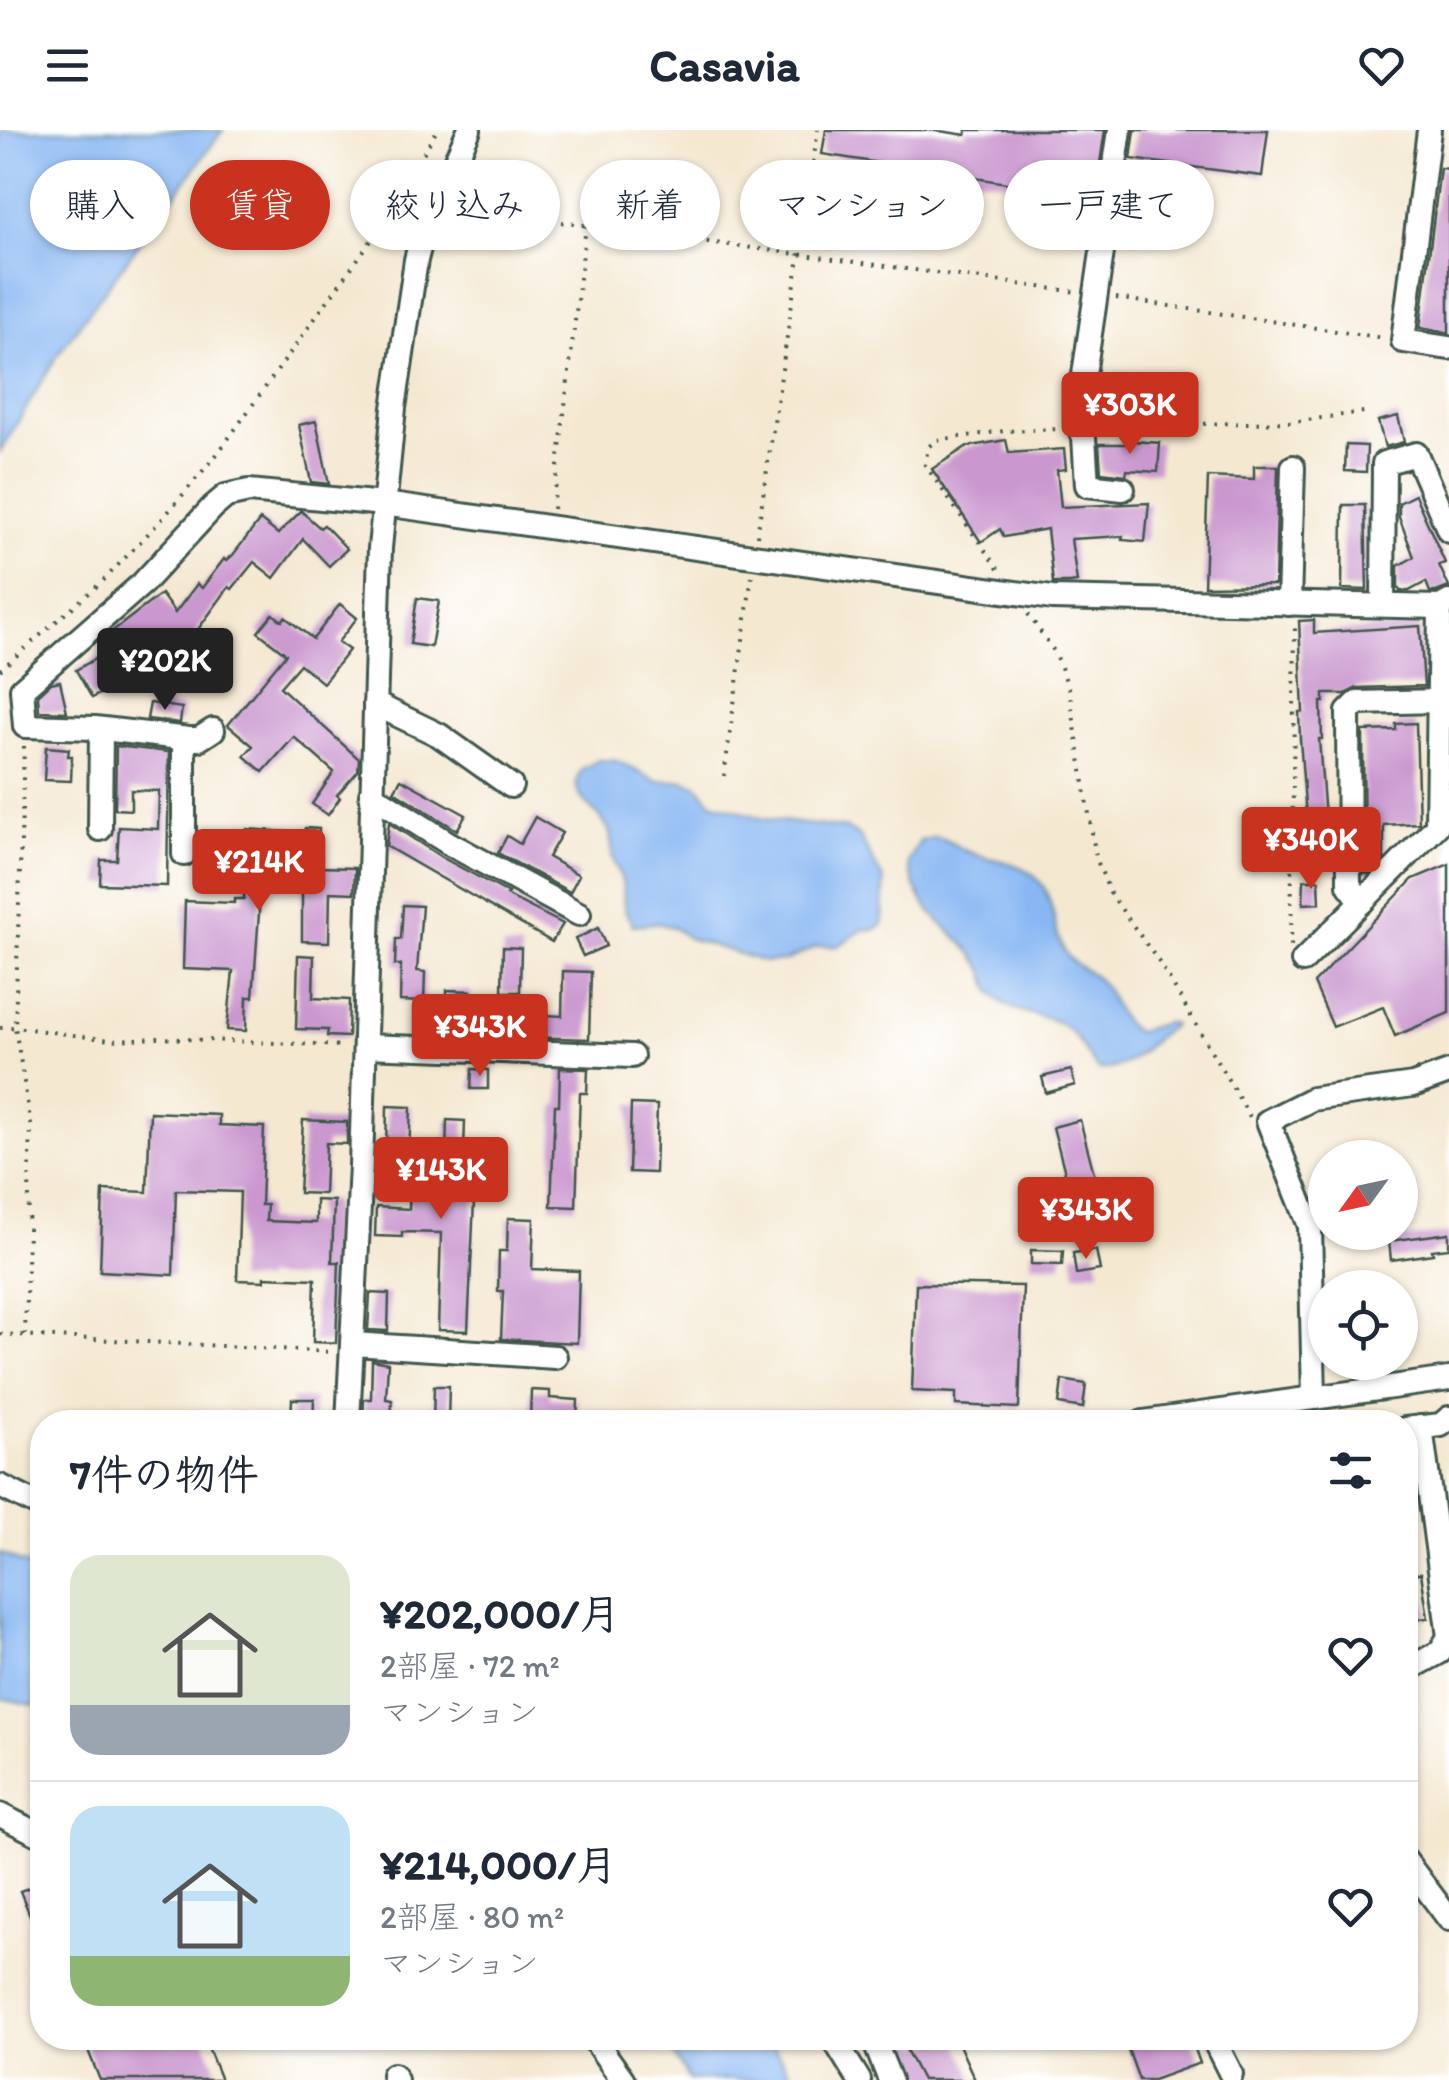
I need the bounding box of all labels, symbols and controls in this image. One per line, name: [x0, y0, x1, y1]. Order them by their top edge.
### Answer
icon: menu: [40, 38, 95, 93]
text: Casavia: [649, 38, 800, 92]
icon: heart: [1354, 38, 1409, 93]
chip: 購入: [30, 160, 170, 250]
chip: 賃貸: [190, 160, 330, 250]
chip: 絞り込み: [350, 160, 560, 250]
chip: 新着: [580, 160, 720, 250]
chip: マンション: [740, 160, 984, 250]
chip: 一戸建て: [1004, 160, 1214, 250]
pin: ¥303K: [1060, 372, 1200, 457]
text: ¥303K: [1084, 385, 1176, 423]
pin: ¥202K: [95, 628, 235, 713]
text: ¥202K: [119, 641, 211, 679]
pin: ¥340K: [1241, 807, 1381, 892]
text: ¥340K: [1264, 820, 1358, 858]
pin: ¥214K: [189, 829, 329, 914]
text: ¥214K: [214, 842, 304, 880]
pin: ¥343K: [410, 994, 550, 1079]
text: ¥343K: [434, 1007, 526, 1045]
pin: ¥143K: [371, 1137, 511, 1222]
north arrow: [1308, 1140, 1418, 1250]
map controls: [1308, 1140, 1418, 1380]
text: ¥143K: [396, 1150, 486, 1188]
pin: ¥343K: [1016, 1177, 1156, 1262]
text: ¥343K: [1040, 1190, 1132, 1228]
button: locate: [1308, 1270, 1418, 1380]
icon: filters: [1323, 1443, 1378, 1498]
text: 7件の物件: [70, 1449, 259, 1500]
text: ¥202,000/月: [380, 1588, 621, 1639]
icon: home: [150, 1595, 270, 1715]
icon: heart: [1323, 1628, 1378, 1683]
text: 2部屋 · 72 m²: [380, 1647, 560, 1685]
text: マンション: [380, 1693, 539, 1731]
text: ¥214,000/月: [380, 1839, 618, 1890]
icon: home: [150, 1846, 270, 1966]
icon: heart: [1323, 1879, 1378, 1934]
text: 2部屋 · 80 m²: [380, 1898, 564, 1936]
text: マンション: [380, 1944, 539, 1982]

